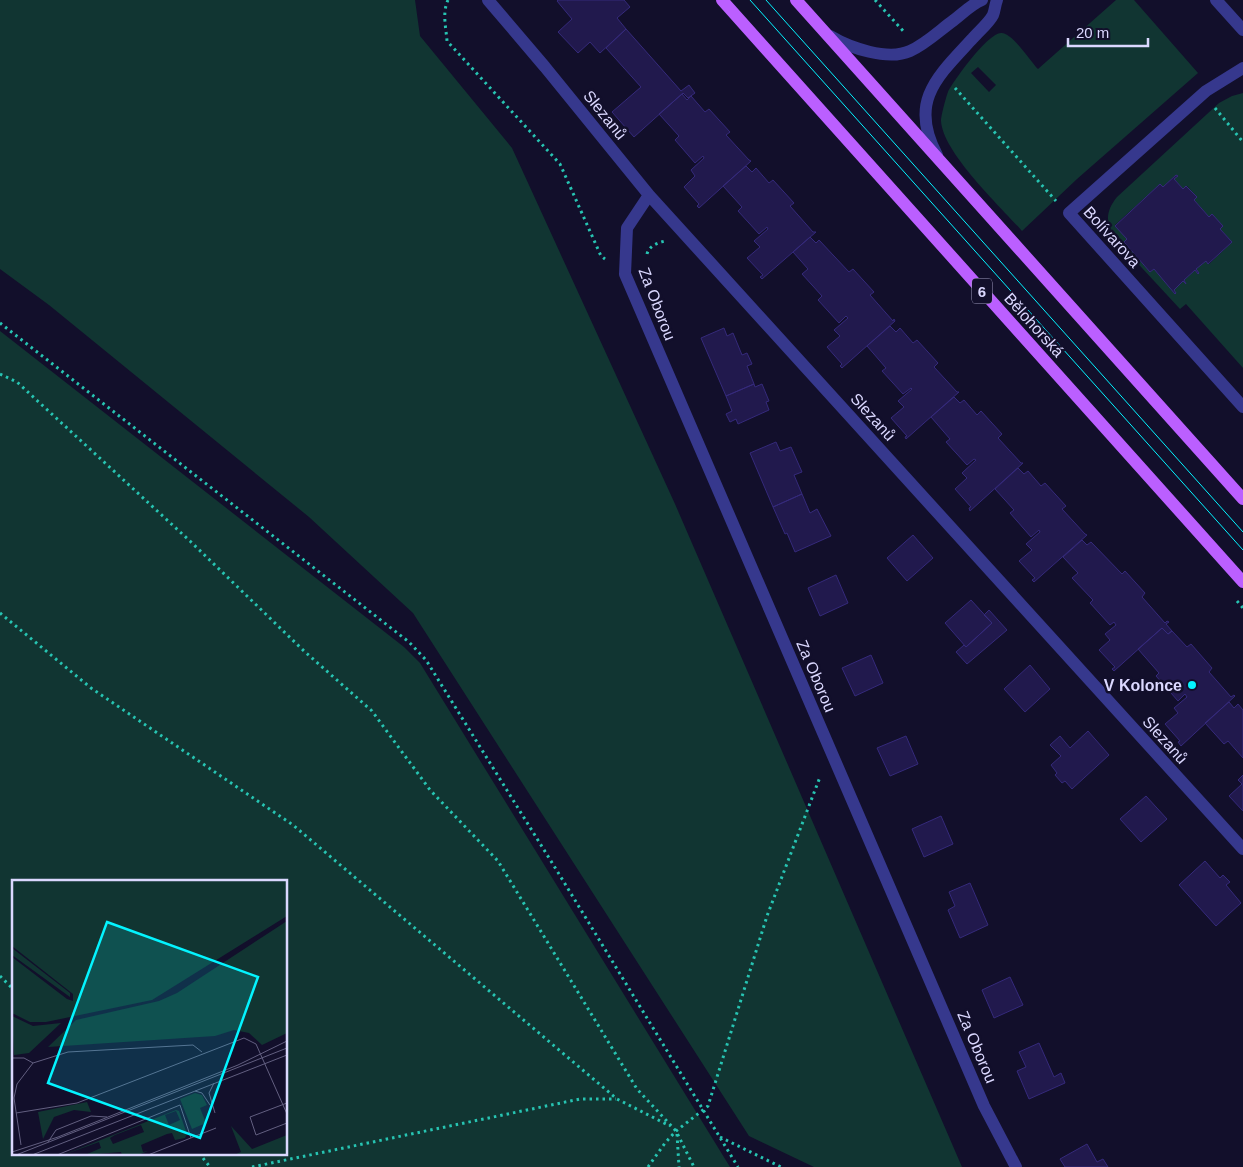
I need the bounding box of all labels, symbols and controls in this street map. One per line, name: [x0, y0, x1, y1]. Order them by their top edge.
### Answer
scale bar: [1068, 15, 1148, 47]
text: 20 m: [1076, 24, 1109, 41]
street label: Slezanů: [580, 87, 630, 143]
street label: Bolívarova: [1080, 203, 1144, 271]
street label: Za Oborou: [635, 265, 679, 343]
road number: 6: [972, 278, 992, 304]
street label: Bělohorská: [1001, 290, 1067, 361]
street label: Slezanů: [847, 390, 899, 444]
street label: Za Oborou: [793, 637, 839, 715]
place label: V Kolonce: [1104, 677, 1182, 694]
marker: V Kolonce: [1186, 679, 1198, 691]
street label: Slezanů: [1139, 713, 1191, 767]
inset map: [12, 880, 288, 1154]
street label: Za Oborou: [954, 1008, 1000, 1086]

